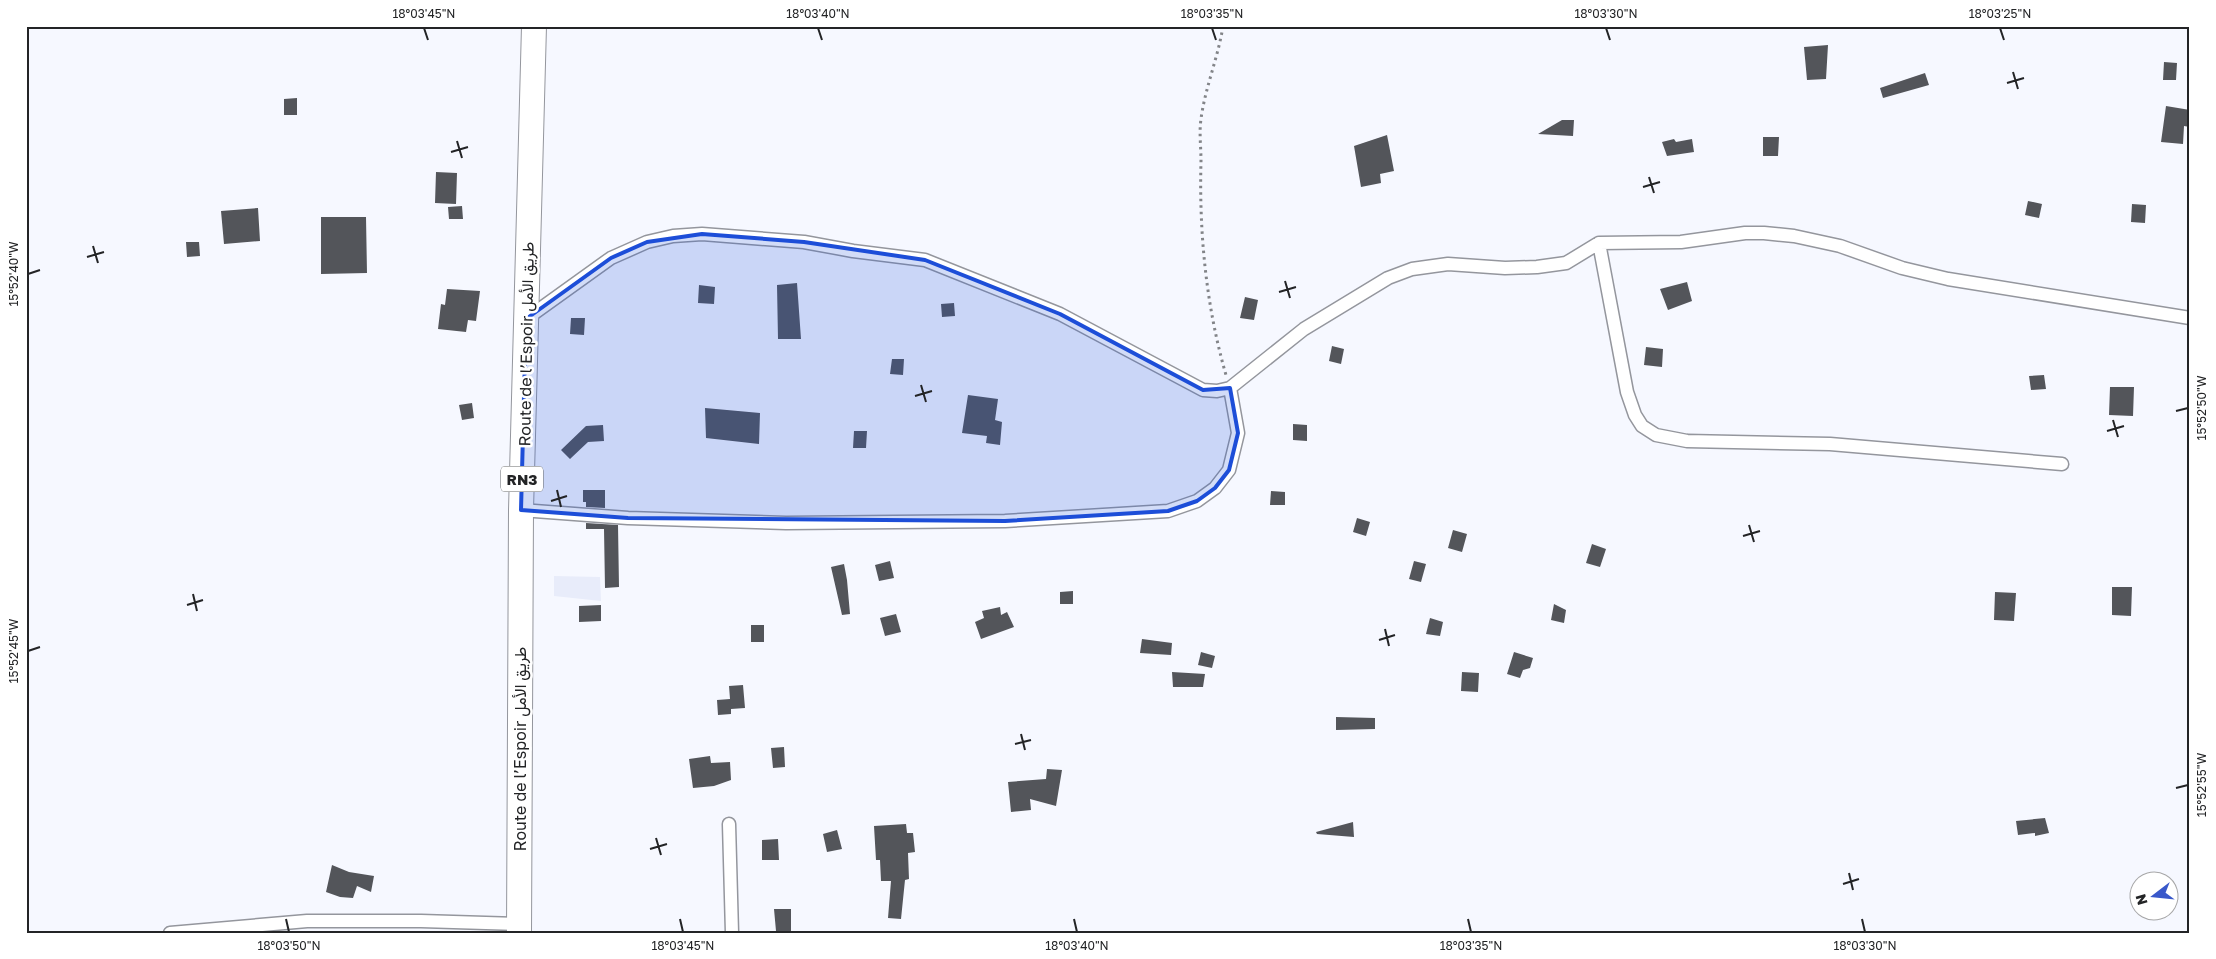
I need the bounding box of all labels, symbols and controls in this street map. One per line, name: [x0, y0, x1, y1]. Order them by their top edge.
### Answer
text: 18°03'45"N: [392, 6, 456, 21]
text: 18°03'40"N: [786, 6, 850, 21]
text: 18°03'35"N: [1181, 6, 1243, 21]
text: 18°03'30"N: [1574, 6, 1638, 21]
text: 18°03'25"N: [1969, 6, 2031, 21]
text: 15°52'40"W: [6, 241, 21, 307]
street label: Route de l’Espoir طريق الأمل: [514, 242, 539, 446]
text: 15°52'50"W: [2194, 375, 2209, 440]
road number: RN3: [501, 466, 543, 492]
text: 15°52'45"W: [6, 618, 21, 683]
street label: Route de l’Espoir طريق الأمل: [510, 647, 531, 851]
text: 15°52'55"W: [2194, 752, 2209, 817]
north arrow: [2128, 872, 2178, 922]
text: N: [2131, 892, 2151, 907]
text: 18°03'50"N: [257, 938, 321, 953]
text: 18°03'45"N: [651, 938, 715, 953]
text: 18°03'40"N: [1045, 938, 1109, 953]
text: 18°03'35"N: [1440, 938, 1502, 953]
text: 18°03'30"N: [1833, 938, 1897, 953]

